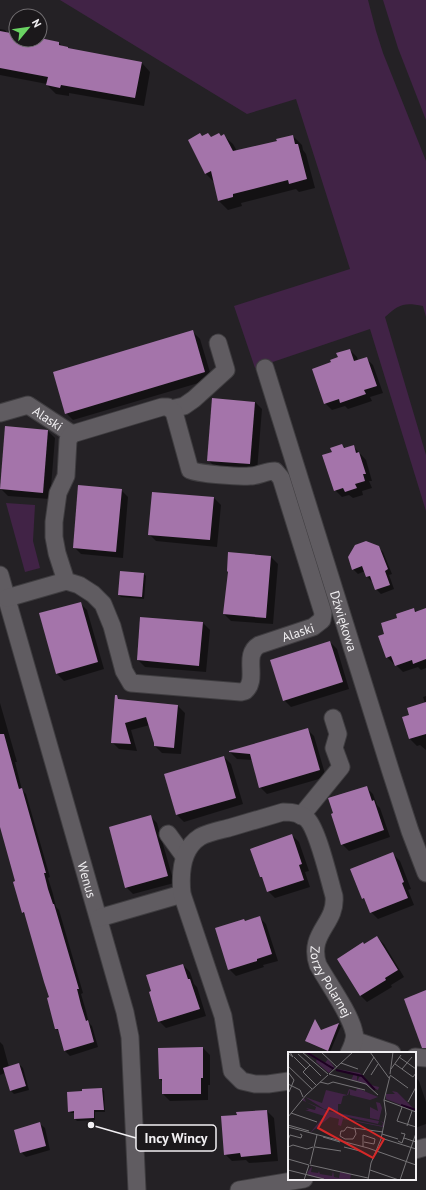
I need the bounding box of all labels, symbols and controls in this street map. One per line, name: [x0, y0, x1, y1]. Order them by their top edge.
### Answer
north arrow: [8, 8, 48, 48]
text: N: [29, 17, 45, 30]
street label: Alaski: [29, 402, 66, 434]
street label: Dźwiękowa: [326, 589, 361, 653]
street label: Alaski: [280, 619, 316, 645]
street label: Wenus: [74, 860, 100, 900]
street label: Zorzy Polarnej: [307, 946, 356, 1020]
inset map: [288, 1052, 416, 1180]
callout: Incy Wincy: [136, 1125, 216, 1151]
text: Incy Wincy: [145, 1129, 208, 1147]

